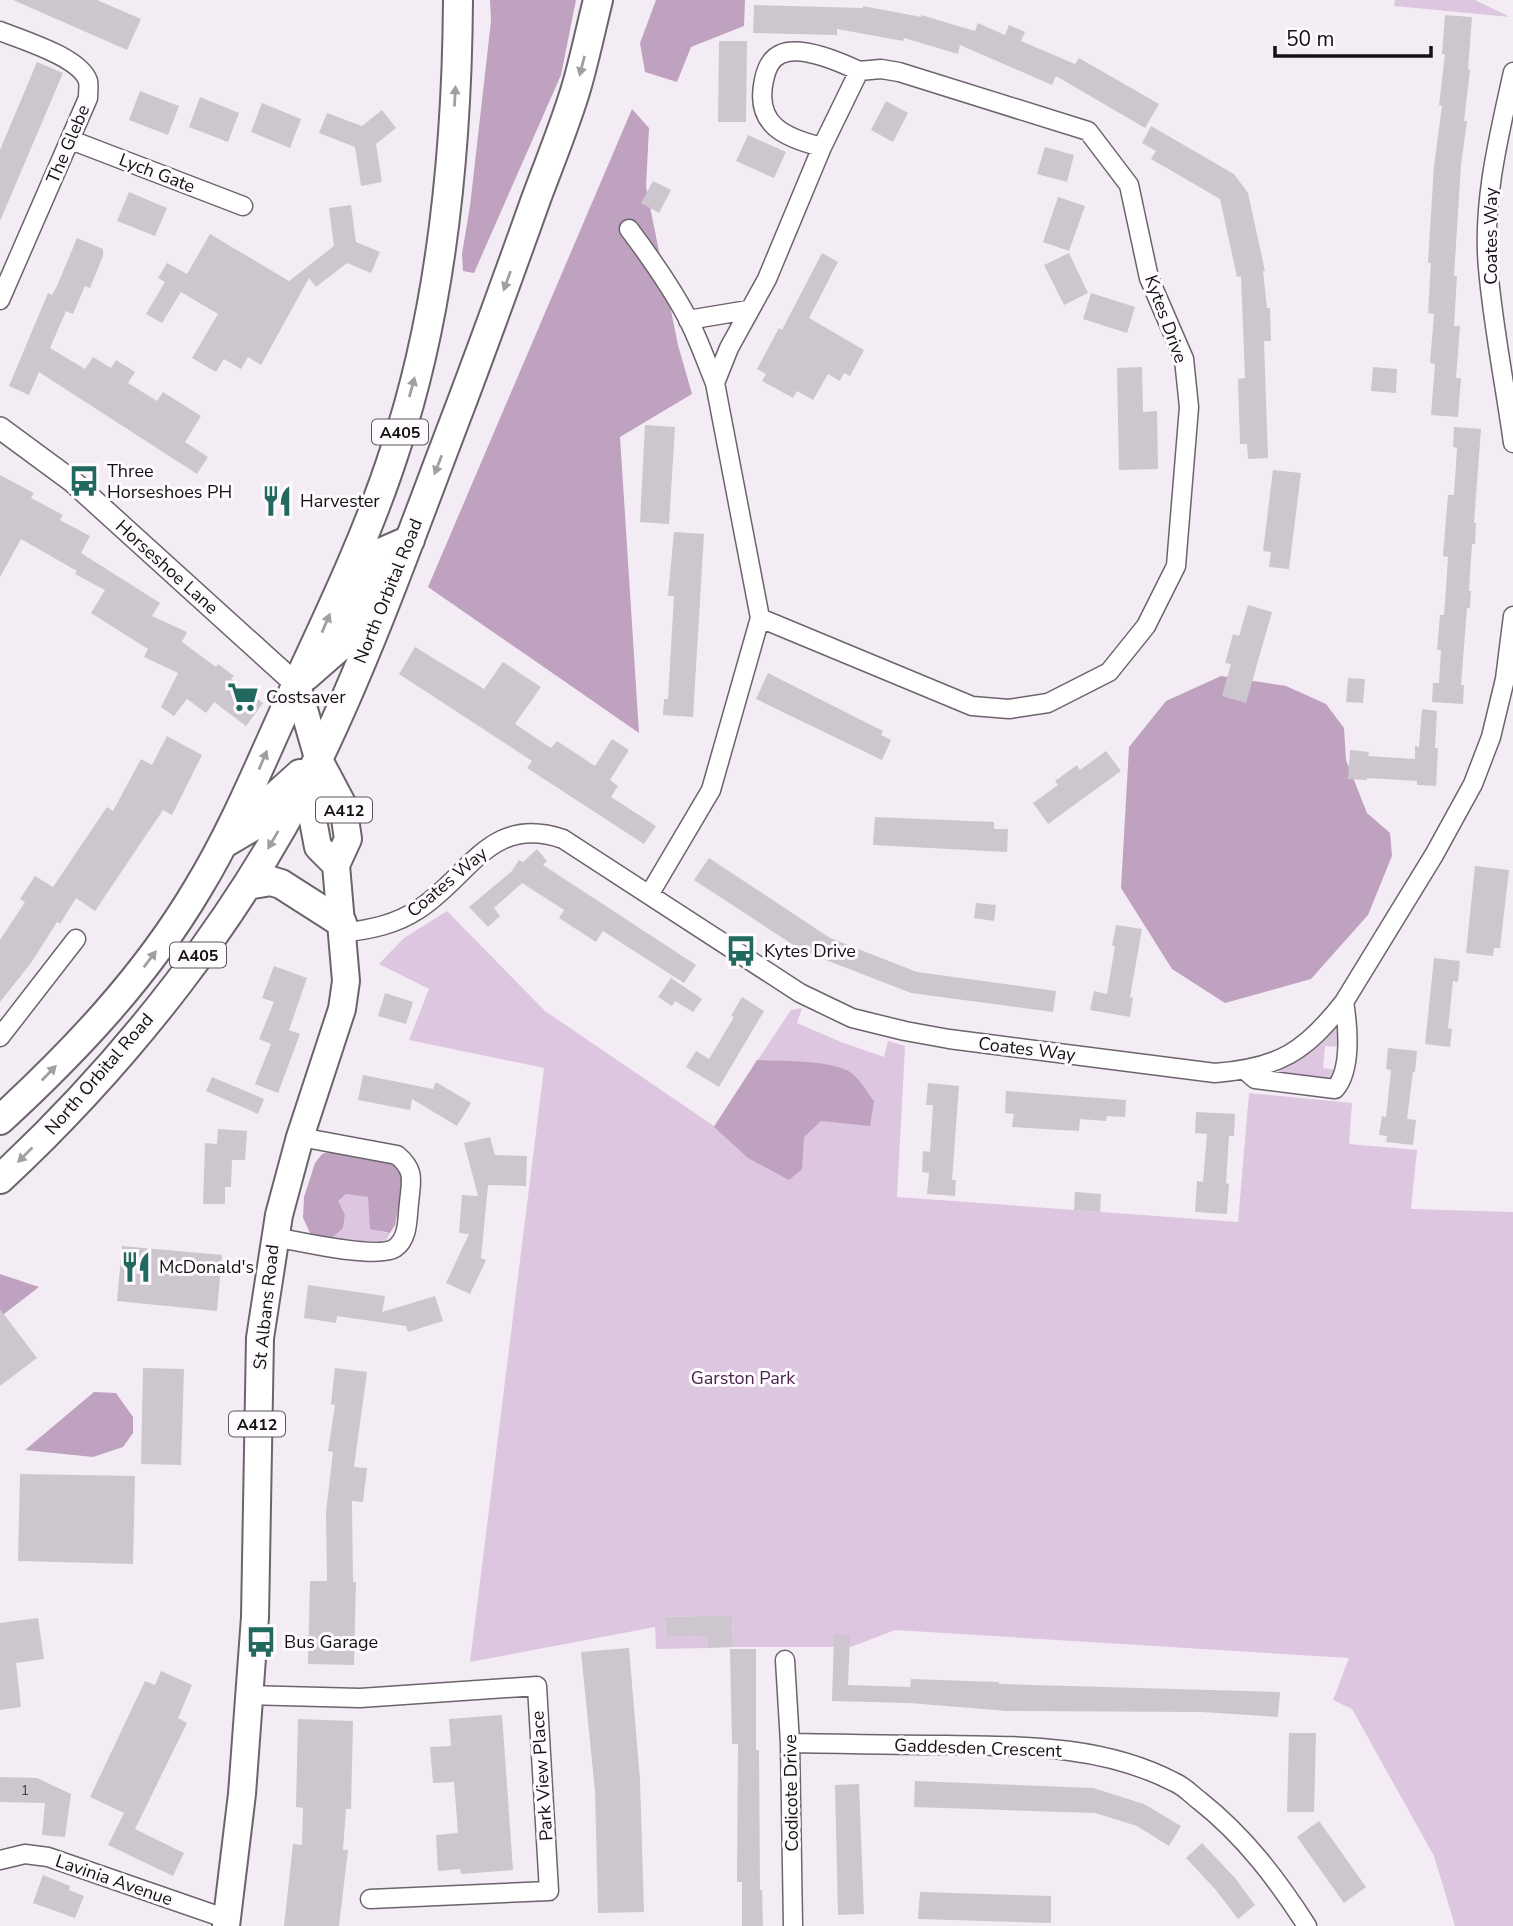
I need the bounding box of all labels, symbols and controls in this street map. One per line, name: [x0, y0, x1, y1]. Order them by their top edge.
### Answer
scale bar: [1275, 14, 1431, 58]
text: 50 m: [1286, 25, 1335, 53]
one-way arrow: [576, 55, 587, 77]
one-way arrow: [449, 85, 460, 107]
street label: The Glebe: [41, 101, 95, 187]
street label: Lych Gate: [115, 148, 199, 198]
street label: Coates Way: [1479, 186, 1503, 285]
one-way arrow: [501, 270, 512, 291]
street label: Kytes Drive: [1139, 272, 1193, 366]
one-way arrow: [408, 376, 418, 397]
road number: A405: [372, 420, 428, 444]
one-way arrow: [432, 455, 443, 476]
place label: Three Horseshoes PH: [107, 459, 232, 504]
bus stop icon: Three Horseshoes PH: [67, 464, 101, 498]
restaurant icon: Harvester: [260, 484, 294, 518]
place label: Harvester: [300, 489, 380, 513]
street label: Horseshoe Lane: [110, 514, 224, 620]
street label: North Orbital Road: [348, 515, 428, 667]
one-way arrow: [320, 612, 331, 633]
supermarket icon: Costsaver: [226, 680, 260, 714]
place label: Costsaver: [266, 685, 346, 709]
one-way arrow: [257, 750, 269, 770]
road number: A412: [316, 797, 372, 822]
one-way arrow: [267, 830, 279, 849]
street label: Coates Way: [402, 841, 493, 923]
bus stop icon: Kytes Drive: [724, 934, 758, 968]
place label: Kytes Drive: [764, 939, 856, 963]
road number: A405: [170, 942, 226, 967]
one-way arrow: [142, 950, 156, 968]
street label: North Orbital Road: [39, 1008, 159, 1140]
street label: Coates Way: [977, 1031, 1078, 1067]
one-way arrow: [41, 1065, 57, 1082]
one-way arrow: [18, 1146, 34, 1163]
street label: St Albans Road: [247, 1243, 285, 1371]
restaurant icon: McDonald's: [119, 1250, 153, 1284]
place label: McDonald's: [159, 1255, 254, 1279]
park label: Garston Park: [691, 1366, 796, 1390]
road number: A412: [229, 1412, 285, 1436]
bus stop icon: Bus Garage: [244, 1625, 278, 1659]
place label: Bus Garage: [284, 1630, 378, 1654]
street label: Park View Place: [525, 1710, 559, 1842]
street label: Gaddesden Crescent: [894, 1733, 1063, 1763]
street label: Codicote Drive: [778, 1734, 804, 1852]
house number: 1: [21, 1781, 29, 1800]
street label: Lavinia Avenue: [52, 1849, 176, 1911]

